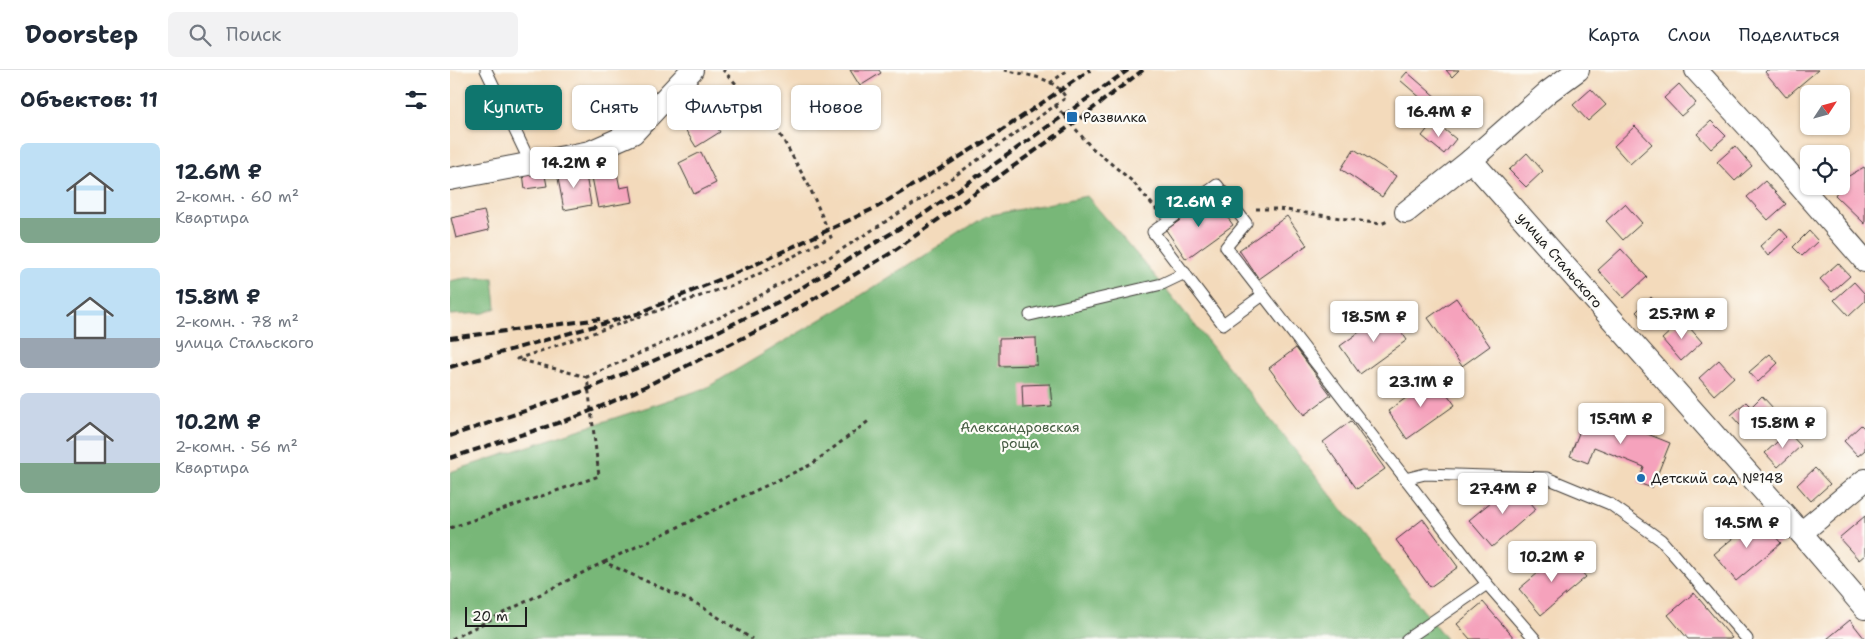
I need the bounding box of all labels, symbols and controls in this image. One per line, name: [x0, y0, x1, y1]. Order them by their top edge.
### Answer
search box: [168, 12, 518, 57]
text: Doorstep: [25, 19, 138, 51]
icon: search: [186, 21, 214, 49]
text: Поиск: [226, 22, 281, 47]
text: Карта: [1588, 23, 1639, 47]
text: Слои: [1667, 23, 1711, 47]
text: Поделиться: [1739, 23, 1840, 47]
chip: Купить: [465, 85, 562, 130]
chip: Снять: [572, 85, 657, 130]
chip: Фильтры: [667, 85, 781, 130]
chip: Новое: [791, 85, 881, 130]
north arrow: [1800, 85, 1850, 135]
map controls: [1800, 85, 1850, 195]
text: Объектов: 11: [20, 86, 158, 114]
icon: filters: [402, 86, 430, 114]
pin: 16.4M ₽: [1393, 96, 1485, 138]
text: 16.4M ₽: [1406, 101, 1472, 122]
place label: Развилка: [1083, 108, 1147, 126]
marker: Развилка: [1065, 110, 1079, 124]
button: locate: [1800, 145, 1850, 195]
pin: 14.2M ₽: [528, 146, 620, 189]
text: 14.2M ₽: [541, 152, 607, 173]
text: 12.6M ₽: [175, 158, 262, 186]
icon: home: [60, 163, 120, 223]
text: 2-комн. · 60 m²: [175, 186, 299, 207]
pin: 12.6M ₽: [1153, 186, 1245, 228]
text: 12.6M ₽: [1166, 191, 1232, 212]
text: Квартира: [175, 207, 249, 228]
street label: улица Стальского: [1513, 208, 1607, 312]
text: 15.8M ₽: [175, 283, 261, 311]
icon: home: [60, 288, 120, 348]
pin: 25.7M ₽: [1636, 298, 1728, 340]
pin: 18.5M ₽: [1328, 300, 1420, 343]
text: 25.7M ₽: [1648, 303, 1716, 324]
text: 18.5M ₽: [1341, 306, 1407, 327]
text: 2-комн. · 78 m²: [175, 311, 299, 332]
text: улица Стальского: [175, 332, 314, 353]
pin: 23.1M ₽: [1375, 366, 1467, 408]
text: 23.1M ₽: [1388, 371, 1454, 392]
pin: 15.9M ₽: [1575, 402, 1667, 445]
pin: 15.8M ₽: [1737, 406, 1829, 449]
text: 10.2M ₽: [175, 408, 261, 436]
text: 15.9M ₽: [1589, 408, 1653, 429]
text: 15.8M ₽: [1750, 412, 1816, 433]
icon: home: [60, 413, 120, 473]
park label: Александровская роща: [960, 418, 1080, 452]
text: 2-комн. · 56 m²: [175, 436, 298, 457]
text: Квартира: [175, 457, 249, 478]
place label: Детский сад №148: [1651, 469, 1783, 487]
pin: 27.4M ₽: [1457, 472, 1549, 515]
marker: Детский сад №148: [1635, 472, 1647, 484]
text: 27.4M ₽: [1469, 478, 1537, 499]
pin: 14.5M ₽: [1701, 506, 1793, 549]
text: 14.5M ₽: [1714, 512, 1780, 533]
pin: 10.2M ₽: [1506, 540, 1598, 583]
text: 10.2M ₽: [1519, 546, 1585, 567]
scale bar: [465, 604, 528, 627]
text: 20 m: [472, 607, 508, 625]

